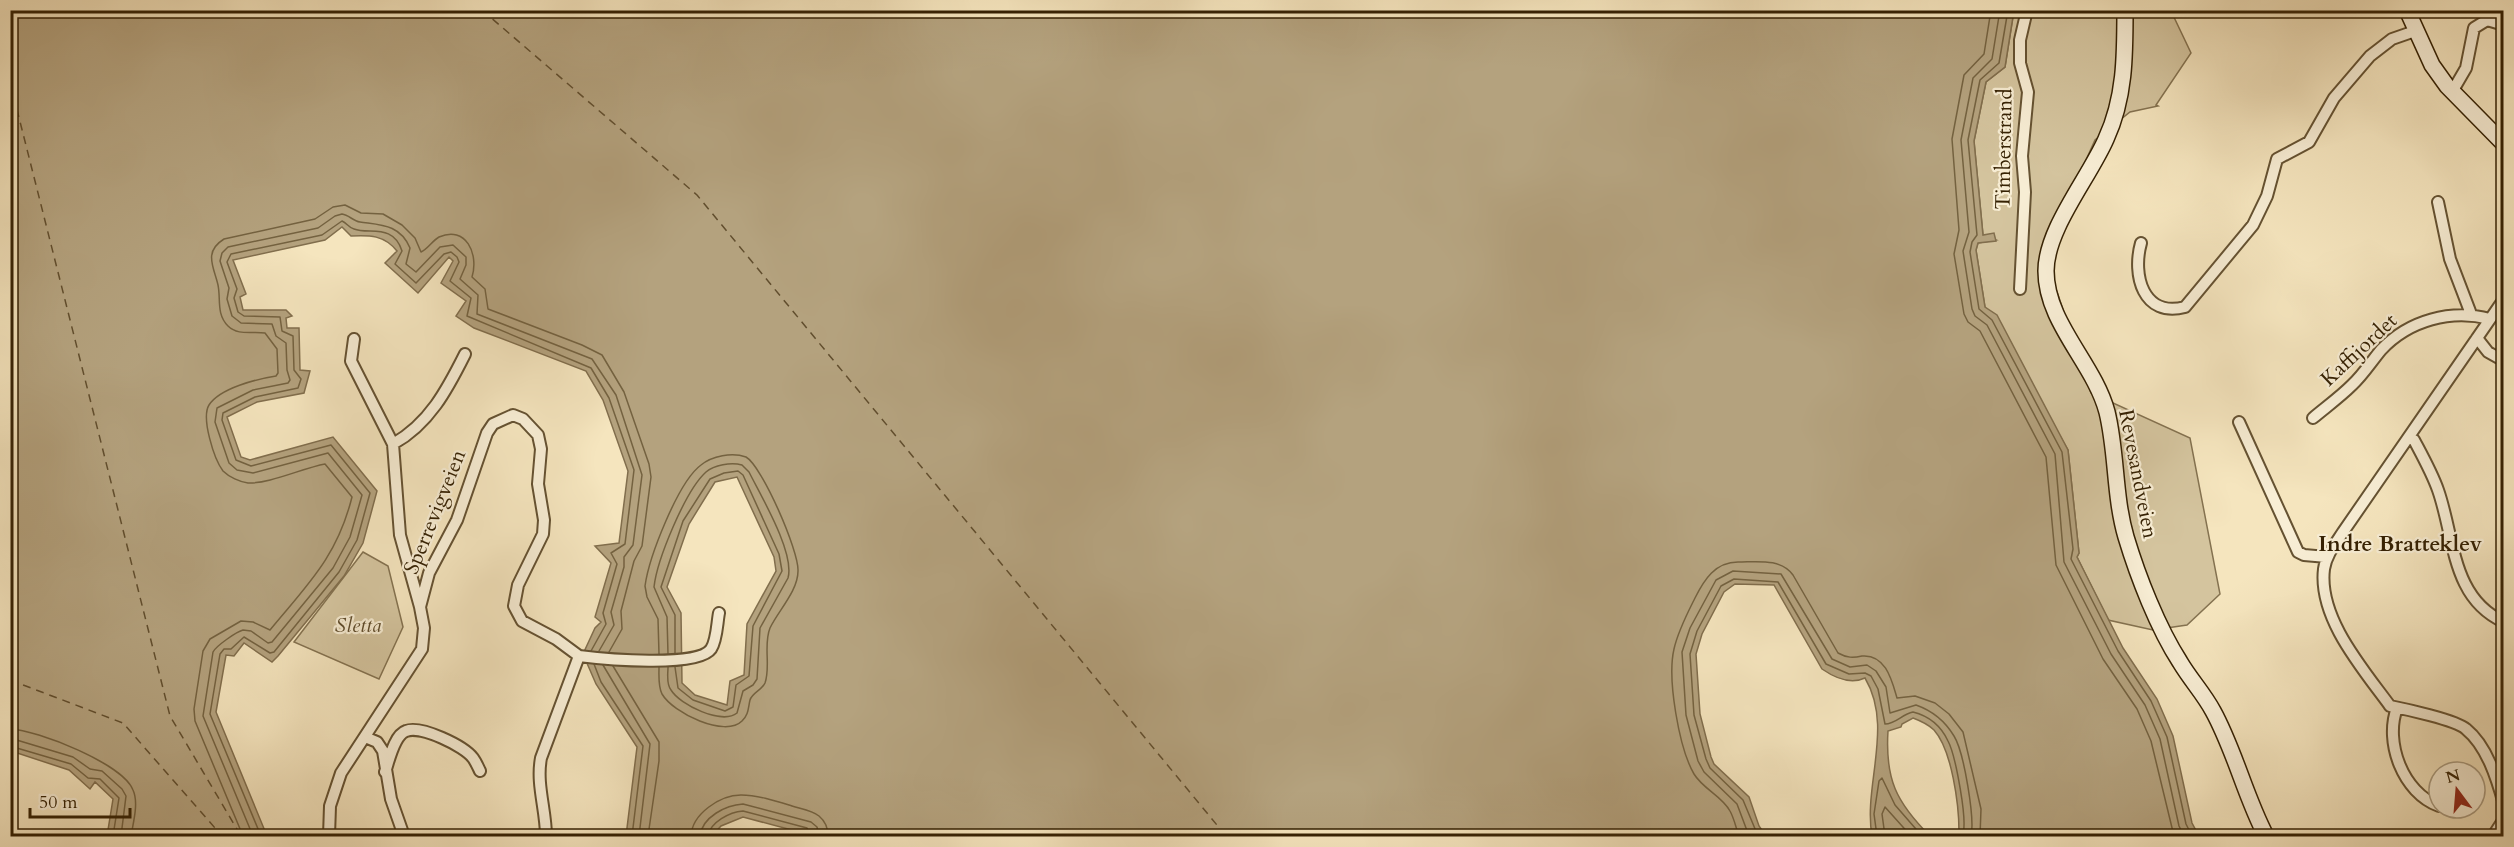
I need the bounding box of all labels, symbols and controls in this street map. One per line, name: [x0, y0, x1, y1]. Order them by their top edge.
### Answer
street label: Timberstrand: [1988, 88, 2020, 210]
street label: Kaffijordet: [2314, 307, 2404, 393]
street label: Revesandveien: [2111, 407, 2165, 541]
street label: Sperrevigveien: [397, 445, 473, 579]
district label: Indre Bratteklev: [2318, 529, 2483, 559]
park label: Sletta: [335, 611, 381, 640]
north arrow: [2427, 760, 2487, 820]
text: N: [2443, 764, 2463, 789]
scale bar: [30, 781, 130, 819]
text: 50 m: [39, 790, 78, 815]

